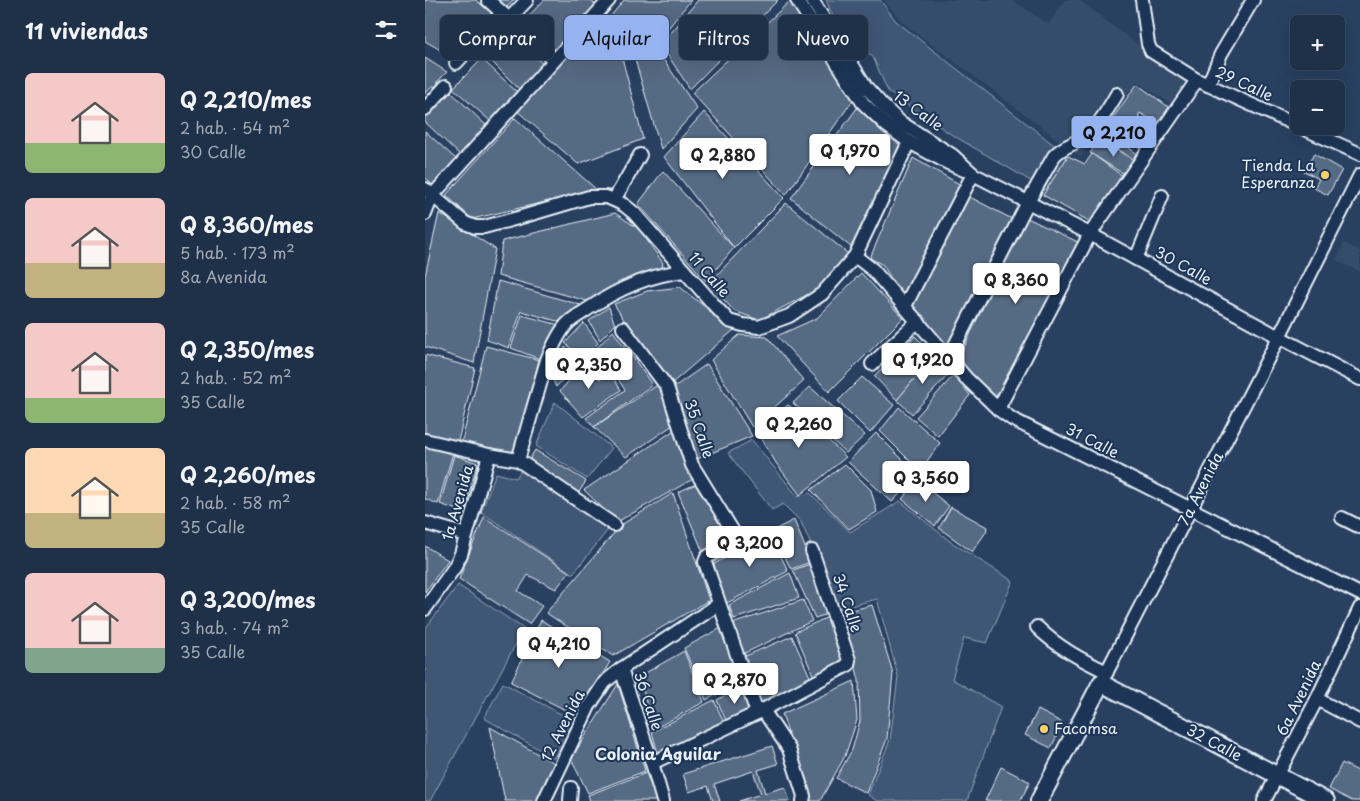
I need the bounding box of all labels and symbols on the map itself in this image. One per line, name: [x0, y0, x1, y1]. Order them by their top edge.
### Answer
street label: 29 Calle: [1212, 59, 1277, 106]
street label: 13 Calle: [889, 84, 949, 136]
pin: Q 2,210: [1068, 116, 1160, 158]
pin: Q 1,970: [804, 134, 896, 176]
pin: Q 2,880: [677, 138, 769, 180]
place label: Tienda La Esperanza: [1241, 153, 1316, 193]
marker: Tienda La Esperanza: [1319, 169, 1331, 181]
street label: 30 Calle: [1151, 240, 1216, 290]
street label: 11 Calle: [684, 246, 736, 302]
pin: Q 8,360: [970, 262, 1062, 305]
pin: Q 1,920: [877, 342, 969, 385]
pin: Q 2,350: [543, 348, 635, 390]
street label: 35 Calle: [680, 396, 721, 461]
pin: Q 2,260: [753, 406, 845, 449]
street label: 31 Calle: [1062, 416, 1123, 463]
street label: 7a Avenida: [1171, 447, 1228, 529]
pin: Q 3,560: [880, 460, 972, 503]
street label: 1a Avenida: [435, 461, 478, 543]
pin: Q 3,200: [704, 526, 796, 568]
street label: 34 Calle: [828, 570, 869, 635]
pin: Q 4,210: [513, 626, 605, 669]
street label: 6a Avenida: [1269, 655, 1326, 739]
pin: Q 2,870: [689, 662, 781, 705]
street label: 36 Calle: [629, 668, 670, 733]
street label: 12 Avenida: [534, 685, 590, 765]
place label: Facomsa: [1054, 716, 1118, 739]
street label: 32 Calle: [1183, 717, 1247, 766]
marker: Facomsa: [1038, 723, 1050, 735]
district label: Colonia Aguilar: [595, 741, 722, 765]

